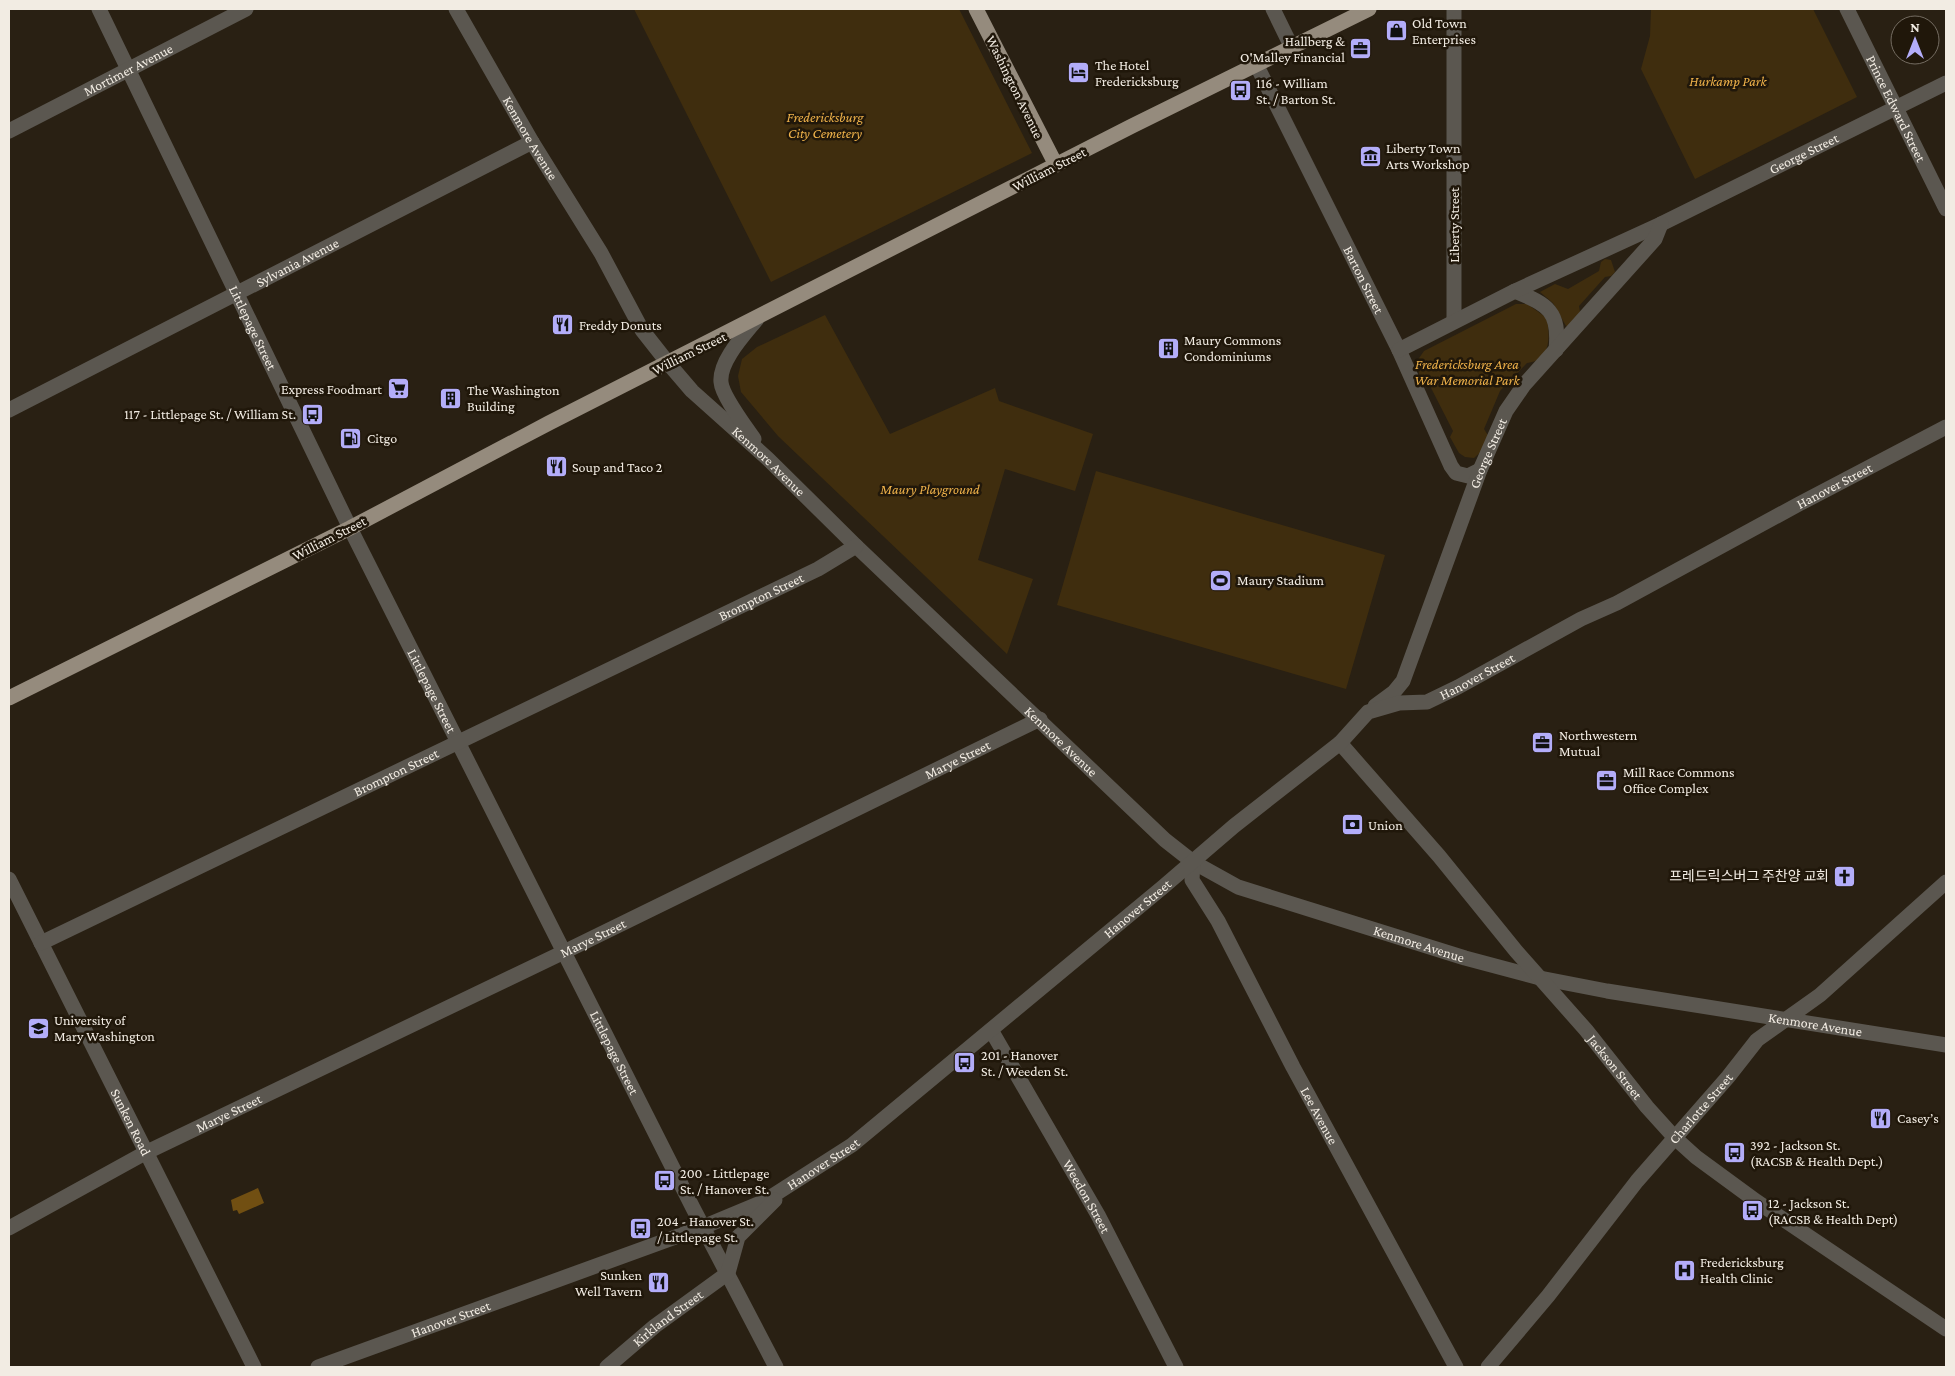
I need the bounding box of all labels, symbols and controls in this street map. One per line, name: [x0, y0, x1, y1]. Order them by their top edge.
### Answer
place label: Old Town Enterprises: [1412, 15, 1476, 47]
north arrow: [1890, 15, 1940, 65]
shop icon: Old Town Enterprises: [1384, 19, 1408, 43]
text: N: [1910, 19, 1920, 35]
street label: Washington Avenue: [983, 33, 1047, 141]
place label: Hallberg & O'Malley Financial: [1240, 33, 1345, 65]
office icon: Hallberg & O'Malley Financial: [1349, 37, 1373, 61]
street label: Mortimer Avenue: [81, 40, 175, 99]
street label: Prince Edward Street: [1863, 53, 1930, 165]
place label: The Hotel Fredericksburg: [1095, 57, 1179, 89]
hotel icon: The Hotel Fredericksburg: [1067, 61, 1091, 85]
park label: Hurkamp Park: [1689, 73, 1768, 89]
place label: 116 - William St. / Barton St.: [1256, 75, 1336, 107]
bus stop icon: 116 - William St. / Barton St.: [1228, 79, 1252, 103]
street label: Kenmore Avenue: [500, 93, 562, 183]
park label: Fredericksburg City Cemetery: [787, 109, 864, 141]
street label: George Street: [1767, 129, 1841, 177]
place label: Liberty Town Arts Workshop: [1386, 140, 1470, 172]
street label: William Street: [1010, 143, 1089, 194]
museum icon: Liberty Town Arts Workshop: [1358, 144, 1382, 168]
street label: Liberty Street: [1446, 187, 1462, 263]
street label: Sylvania Avenue: [253, 234, 341, 290]
street label: Barton Street: [1340, 243, 1388, 317]
street label: Littlepage Street: [226, 283, 281, 373]
restaurant icon: Freddy Donuts: [551, 313, 575, 337]
place label: Freddy Donuts: [579, 317, 662, 333]
street label: William Street: [649, 328, 729, 378]
place label: Maury Commons Condominiums: [1184, 332, 1281, 364]
building icon: Maury Commons Condominiums: [1156, 336, 1180, 360]
park label: Fredericksburg Area War Memorial Park: [1415, 356, 1520, 388]
supermarket icon: Express Foodmart: [386, 377, 410, 401]
place label: Express Foodmart: [281, 381, 382, 397]
place label: The Washington Building: [467, 382, 560, 414]
building icon: The Washington Building: [439, 386, 463, 410]
bus stop icon: 117 - Littlepage St. / William St.: [300, 402, 324, 426]
place label: 117 - Littlepage St. / William St.: [124, 406, 296, 422]
street label: George Street: [1466, 415, 1510, 491]
street label: Kenmore Avenue: [729, 423, 809, 499]
fuel station icon: Citgo: [339, 426, 363, 450]
place label: Citgo: [367, 430, 397, 446]
restaurant icon: Soup and Taco 2: [544, 455, 568, 479]
place label: Soup and Taco 2: [572, 459, 663, 475]
street label: Hanover Street: [1794, 459, 1875, 512]
park label: Maury Playground: [879, 481, 980, 497]
street label: William Street: [290, 512, 369, 563]
sports icon: Maury Stadium: [1209, 568, 1233, 592]
street label: Brompton Street: [716, 569, 806, 624]
place label: Maury Stadium: [1237, 572, 1324, 588]
street label: Littlepage Street: [404, 646, 460, 736]
street label: Hanover Street: [1437, 649, 1518, 703]
street label: Kenmore Avenue: [1021, 703, 1101, 780]
place label: Northwestern Mutual: [1559, 727, 1638, 759]
office icon: Northwestern Mutual: [1531, 731, 1555, 755]
street label: Marye Street: [922, 736, 993, 782]
street label: Brompton Street: [351, 745, 441, 799]
place label: Mill Race Commons Office Complex: [1623, 764, 1735, 796]
office icon: Mill Race Commons Office Complex: [1595, 768, 1619, 792]
bank icon: Union: [1340, 813, 1364, 837]
place label: Union: [1368, 817, 1403, 833]
church icon: 프레드릭스버그 주찬양 교회: [1833, 864, 1857, 888]
place label: 프레드릭스버그 주찬양 교회: [1669, 868, 1829, 884]
street label: Hanover Street: [1100, 875, 1175, 941]
street label: Marye Street: [557, 915, 628, 961]
street label: Kenmore Avenue: [1372, 922, 1467, 965]
street label: Littlepage Street: [587, 1008, 643, 1098]
street label: Kenmore Avenue: [1767, 1009, 1863, 1040]
place label: University of Mary Washington: [54, 1012, 155, 1044]
school or university icon: University of Mary Washington: [26, 1016, 50, 1040]
street label: Jackson Street: [1583, 1029, 1646, 1103]
place label: 201 - Hanover St. / Weeden St.: [981, 1047, 1068, 1079]
bus stop icon: 201 - Hanover St. / Weeden St.: [953, 1051, 977, 1075]
street label: Charlotte Street: [1665, 1070, 1736, 1147]
street label: Lee Avenue: [1297, 1084, 1342, 1147]
street label: Sunken Road: [108, 1086, 155, 1159]
street label: Marye Street: [193, 1090, 264, 1135]
restaurant icon: Casey’s: [1869, 1106, 1893, 1130]
place label: Casey’s: [1897, 1110, 1939, 1126]
street label: Hanover Street: [784, 1134, 863, 1193]
place label: 392 - Jackson St. (RACSB & Health Dept.): [1750, 1137, 1883, 1170]
bus stop icon: 392 - Jackson St. (RACSB & Health Dept.): [1722, 1141, 1746, 1165]
street label: Weedon Street: [1060, 1157, 1114, 1236]
place label: 200 - Littlepage St. / Hanover St.: [680, 1165, 769, 1197]
bus stop icon: 200 - Littlepage St. / Hanover St.: [652, 1169, 676, 1193]
place label: 12 - Jackson St. (RACSB & Health Dept): [1768, 1195, 1898, 1228]
bus stop icon: 12 - Jackson St. (RACSB & Health Dept): [1740, 1199, 1764, 1223]
place label: 204 - Hanover St. / Littlepage St.: [657, 1213, 754, 1245]
bus stop icon: 204 - Hanover St. / Littlepage St.: [629, 1217, 653, 1241]
place label: Fredericksburg Health Clinic: [1700, 1254, 1784, 1286]
hospital icon: Fredericksburg Health Clinic: [1672, 1258, 1696, 1282]
place label: Sunken Well Tavern: [575, 1267, 642, 1299]
restaurant icon: Sunken Well Tavern: [646, 1271, 670, 1295]
street label: Kirkland Street: [629, 1286, 706, 1350]
street label: Hanover Street: [409, 1297, 493, 1341]

